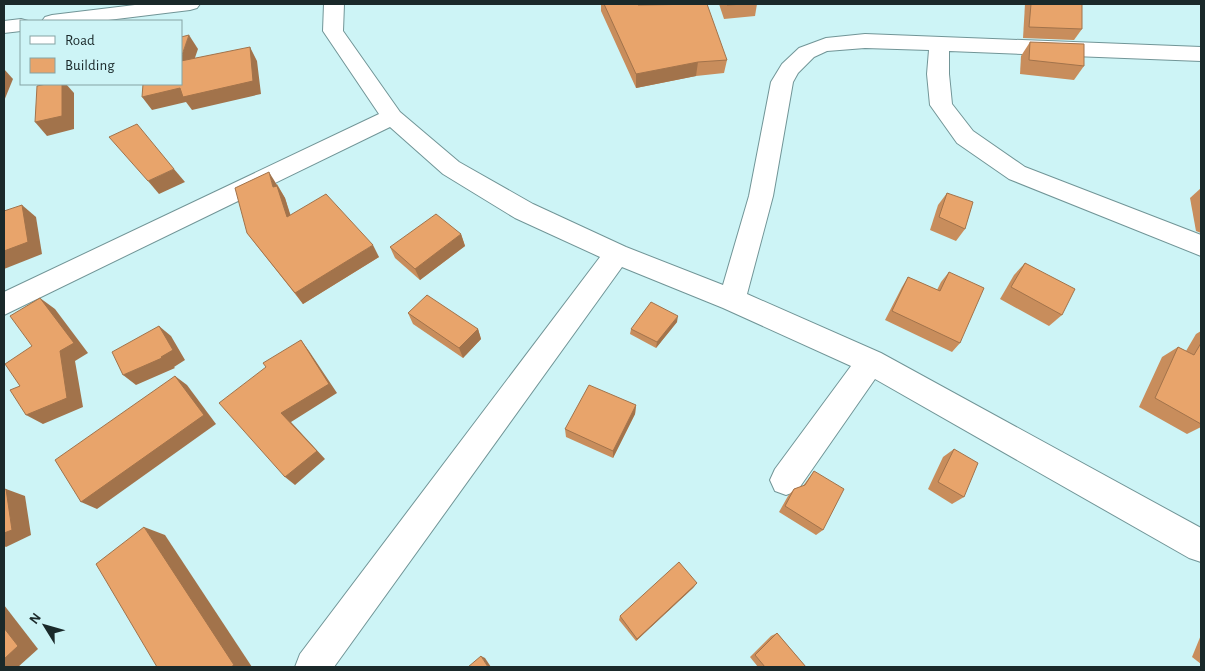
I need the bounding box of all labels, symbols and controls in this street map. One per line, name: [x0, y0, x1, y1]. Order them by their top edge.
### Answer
legend: [20, 20, 182, 85]
text: Road: [65, 33, 95, 48]
text: Building: [65, 58, 115, 73]
north arrow: [20, 601, 70, 651]
text: N: [27, 611, 44, 627]

